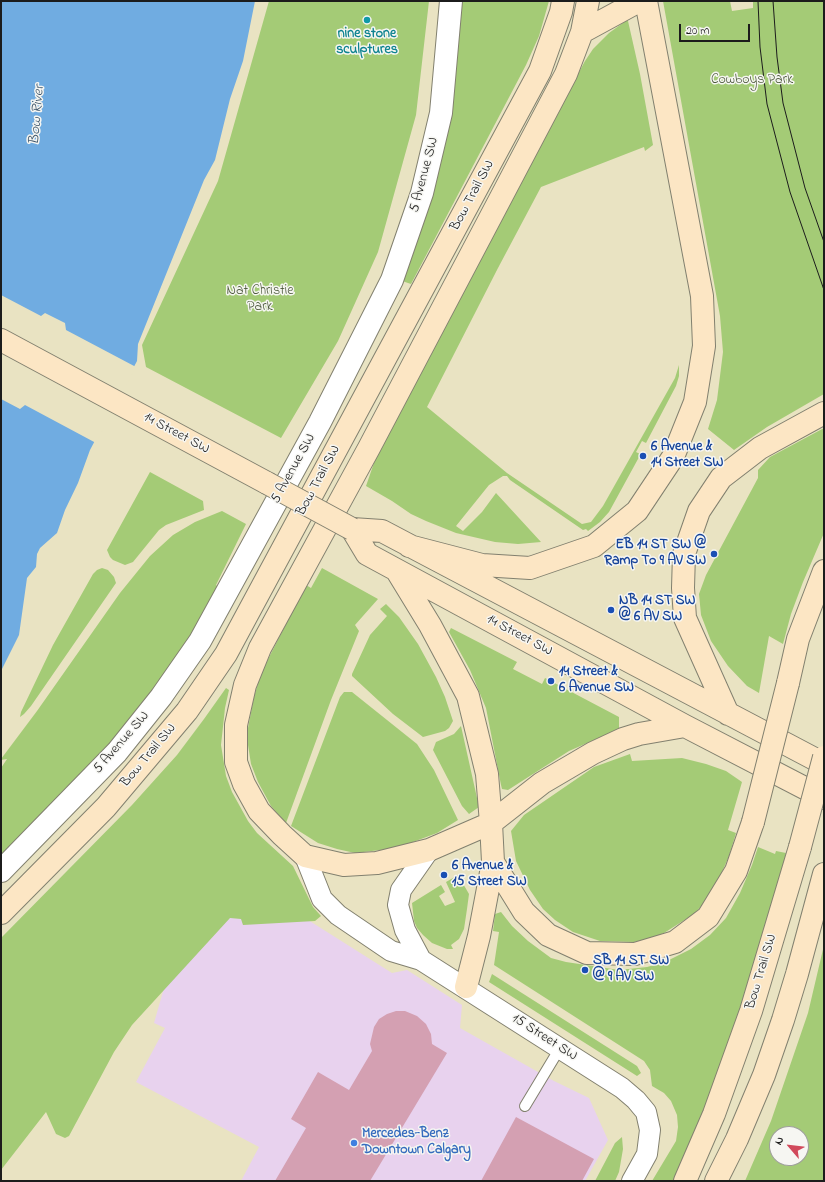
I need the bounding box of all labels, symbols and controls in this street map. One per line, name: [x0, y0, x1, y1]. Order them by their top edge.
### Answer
marker: nine stone sculptures: [362, 15, 372, 25]
scale bar: [681, 16, 752, 42]
text: 20 m: [686, 22, 709, 40]
place label: nine stone sculptures: [336, 27, 398, 60]
park label: Cowboys Park: [711, 73, 793, 89]
water label: Bow River: [26, 84, 50, 146]
street label: 5 Avenue SW: [407, 136, 443, 214]
street label: Bow Trail SW: [447, 158, 499, 234]
park label: Nat Christie Park: [226, 284, 294, 316]
street label: 14 Street SW: [140, 410, 212, 458]
street label: 5 Avenue SW: [268, 431, 320, 507]
place label: 6 Avenue & 14 Street SW: [651, 440, 723, 472]
street label: Bow Trail SW: [293, 443, 345, 519]
marker: 6 Avenue & 14 Street SW: [638, 451, 648, 461]
place label: EB 14 ST SW @ Ramp To 9 AV SW: [604, 538, 706, 570]
marker: EB 14 ST SW @ Ramp To 9 AV SW: [709, 549, 719, 559]
place label: NB 14 ST SW @ 6 AV SW: [619, 594, 695, 626]
marker: NB 14 ST SW @ 6 AV SW: [606, 605, 616, 615]
street label: 14 Street SW: [483, 612, 555, 660]
place label: 14 Street & 6 Avenue SW: [559, 665, 634, 698]
marker: 14 Street & 6 Avenue SW: [546, 676, 556, 686]
street label: 5 Avenue SW: [90, 709, 154, 777]
street label: Bow Trail SW: [118, 721, 180, 791]
place label: 6 Avenue & 15 Street SW: [452, 859, 527, 892]
marker: 6 Avenue & 15 Street SW: [439, 870, 449, 880]
street label: Bow Trail SW: [743, 932, 781, 1012]
place label: SB 14 ST SW @ 9 AV SW: [593, 954, 669, 986]
marker: SB 14 ST SW @ 9 AV SW: [580, 965, 590, 975]
street label: 15 Street SW: [508, 1011, 580, 1065]
north arrow: [769, 1126, 809, 1166]
place label: Mercedes-Benz Downtown Calgary: [362, 1127, 471, 1160]
text: N: [770, 1134, 788, 1148]
marker: Mercedes-Benz Downtown Calgary: [349, 1138, 359, 1148]

